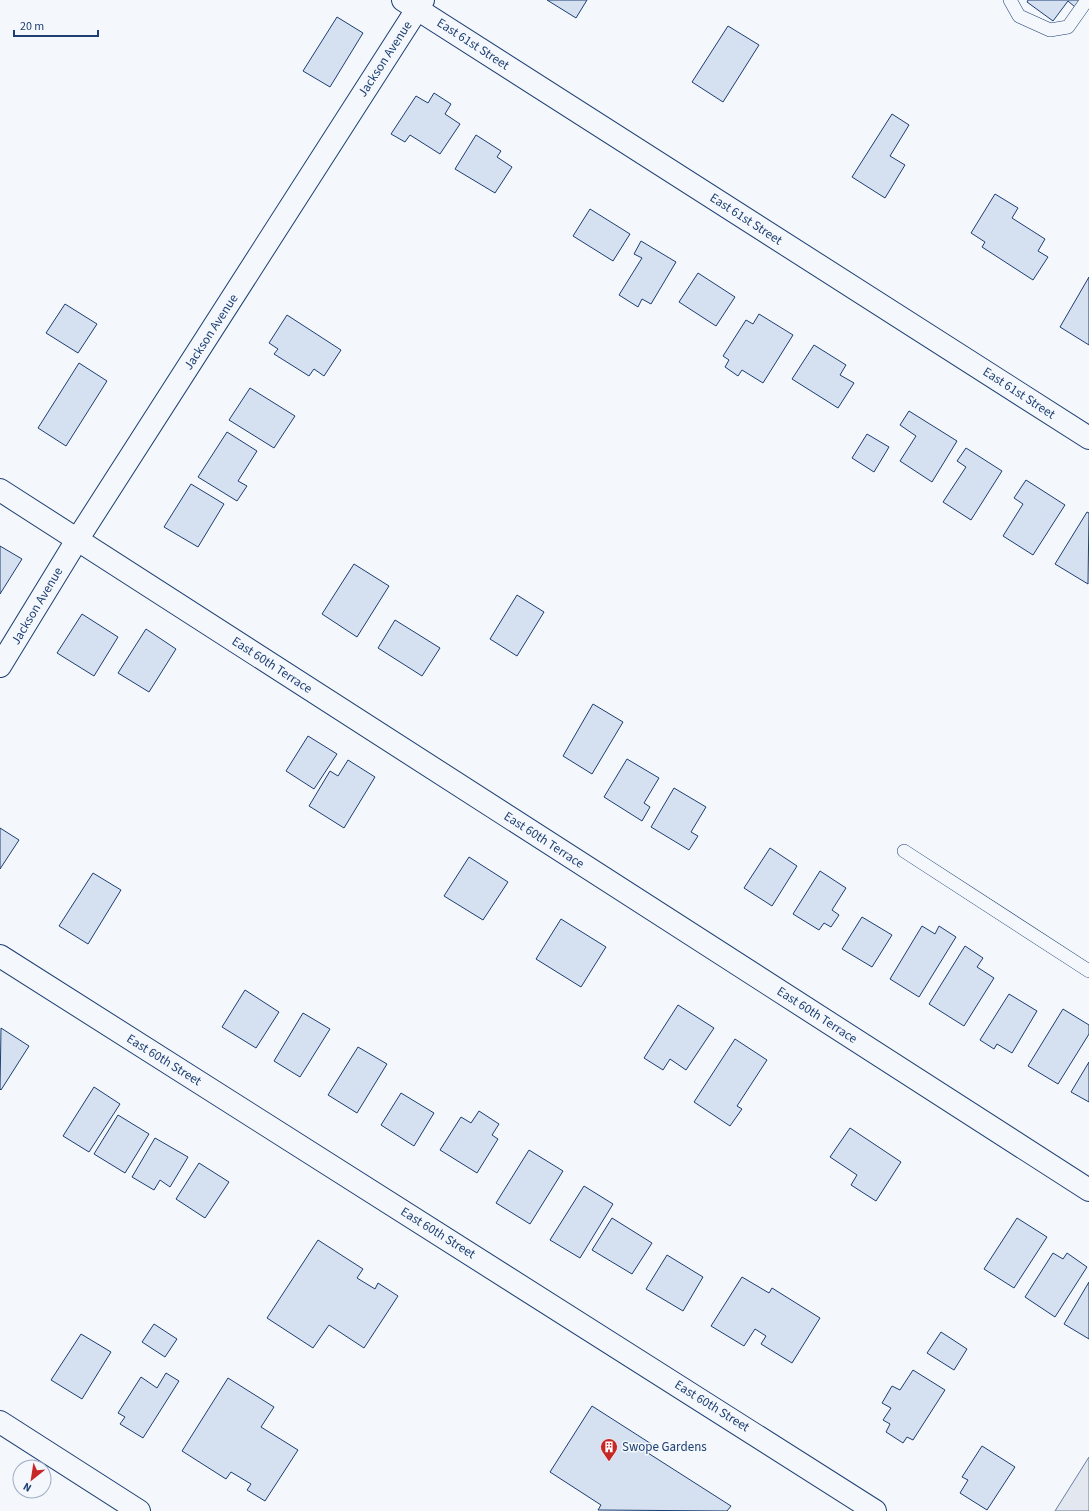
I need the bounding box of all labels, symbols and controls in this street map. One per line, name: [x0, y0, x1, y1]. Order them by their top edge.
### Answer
scale bar: [14, 12, 98, 38]
street label: East 61st Street: [433, 14, 513, 75]
street label: Jackson Avenue: [354, 17, 416, 101]
text: 20 m: [20, 18, 44, 35]
street label: East 61st Street: [706, 189, 786, 250]
street label: Jackson Avenue: [180, 290, 242, 374]
street label: East 61st Street: [979, 363, 1059, 424]
street label: Jackson Avenue: [7, 564, 67, 648]
street label: East 60th Terrace: [228, 632, 316, 698]
street label: East 60th Terrace: [500, 807, 588, 873]
street label: East 60th Terrace: [773, 982, 861, 1048]
street label: East 60th Street: [123, 1030, 205, 1091]
street label: East 60th Street: [397, 1203, 479, 1264]
street label: East 60th Street: [671, 1376, 753, 1437]
building icon: Swope Gardens: [599, 1437, 619, 1462]
place label: Swope Gardens: [622, 1438, 707, 1456]
north arrow: [12, 1459, 52, 1499]
text: N: [20, 1479, 34, 1496]

